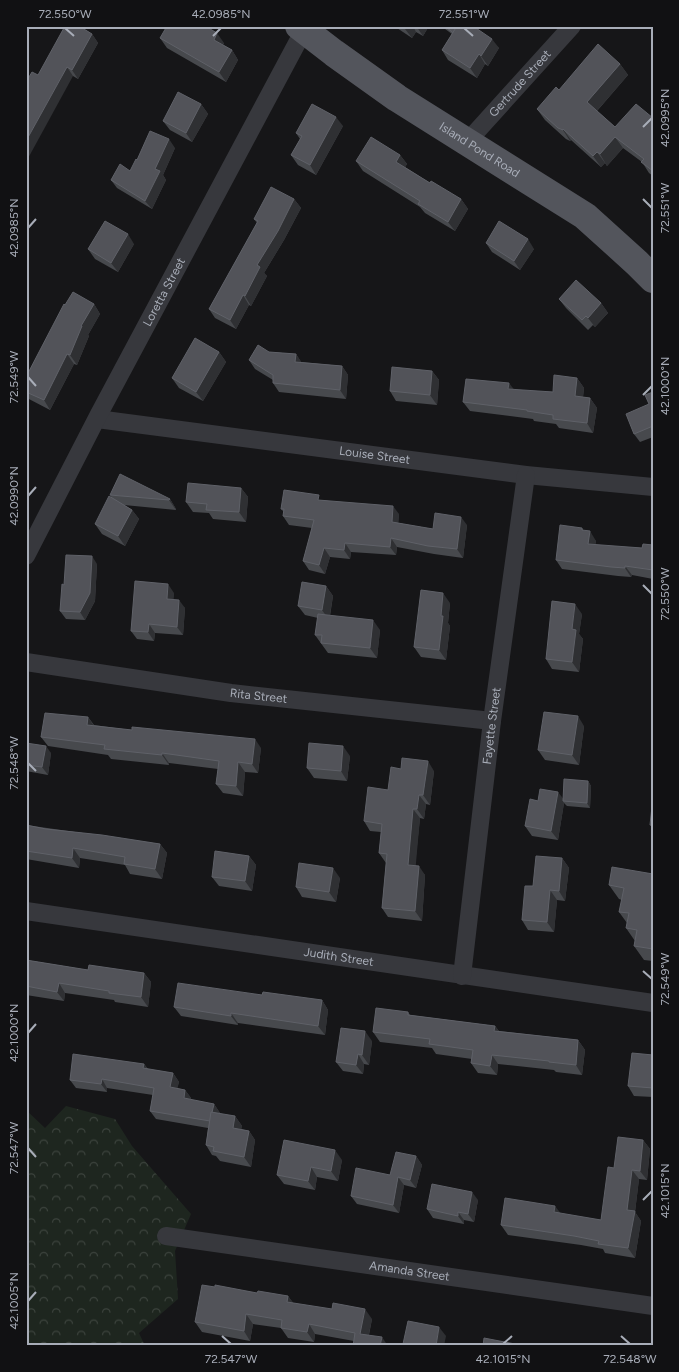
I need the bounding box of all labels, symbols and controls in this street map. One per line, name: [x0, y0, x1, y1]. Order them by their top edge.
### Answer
text: 72.550°W: [38, 7, 92, 21]
text: 42.0985°N: [191, 7, 251, 21]
text: 72.551°W: [439, 7, 490, 21]
street label: Gertrude Street: [486, 47, 554, 120]
text: 42.0995°N: [658, 89, 672, 147]
street label: Island Pond Road: [437, 119, 522, 180]
text: 72.551°W: [658, 182, 672, 233]
text: 42.0985°N: [7, 198, 21, 258]
street label: Loretta Street: [140, 255, 188, 329]
text: 72.549°W: [7, 350, 21, 403]
text: 42.1000°N: [658, 357, 672, 415]
street label: Louise Street: [338, 444, 411, 467]
text: 42.0990°N: [7, 466, 21, 526]
text: 72.550°W: [658, 567, 672, 621]
street label: Rita Street: [229, 686, 288, 706]
street label: Fayette Street: [480, 686, 504, 765]
text: 72.548°W: [7, 736, 21, 790]
street label: Judith Street: [303, 945, 375, 969]
text: 72.549°W: [658, 952, 672, 1005]
text: 42.1000°N: [7, 1004, 21, 1062]
text: 72.547°W: [7, 1121, 21, 1174]
text: 42.1015°N: [658, 1164, 672, 1218]
street label: Amanda Street: [368, 1258, 451, 1284]
text: 42.1005°N: [7, 1272, 21, 1330]
text: 72.547°W: [205, 1352, 258, 1366]
text: 42.1015°N: [476, 1352, 530, 1366]
text: 72.548°W: [603, 1352, 657, 1366]

